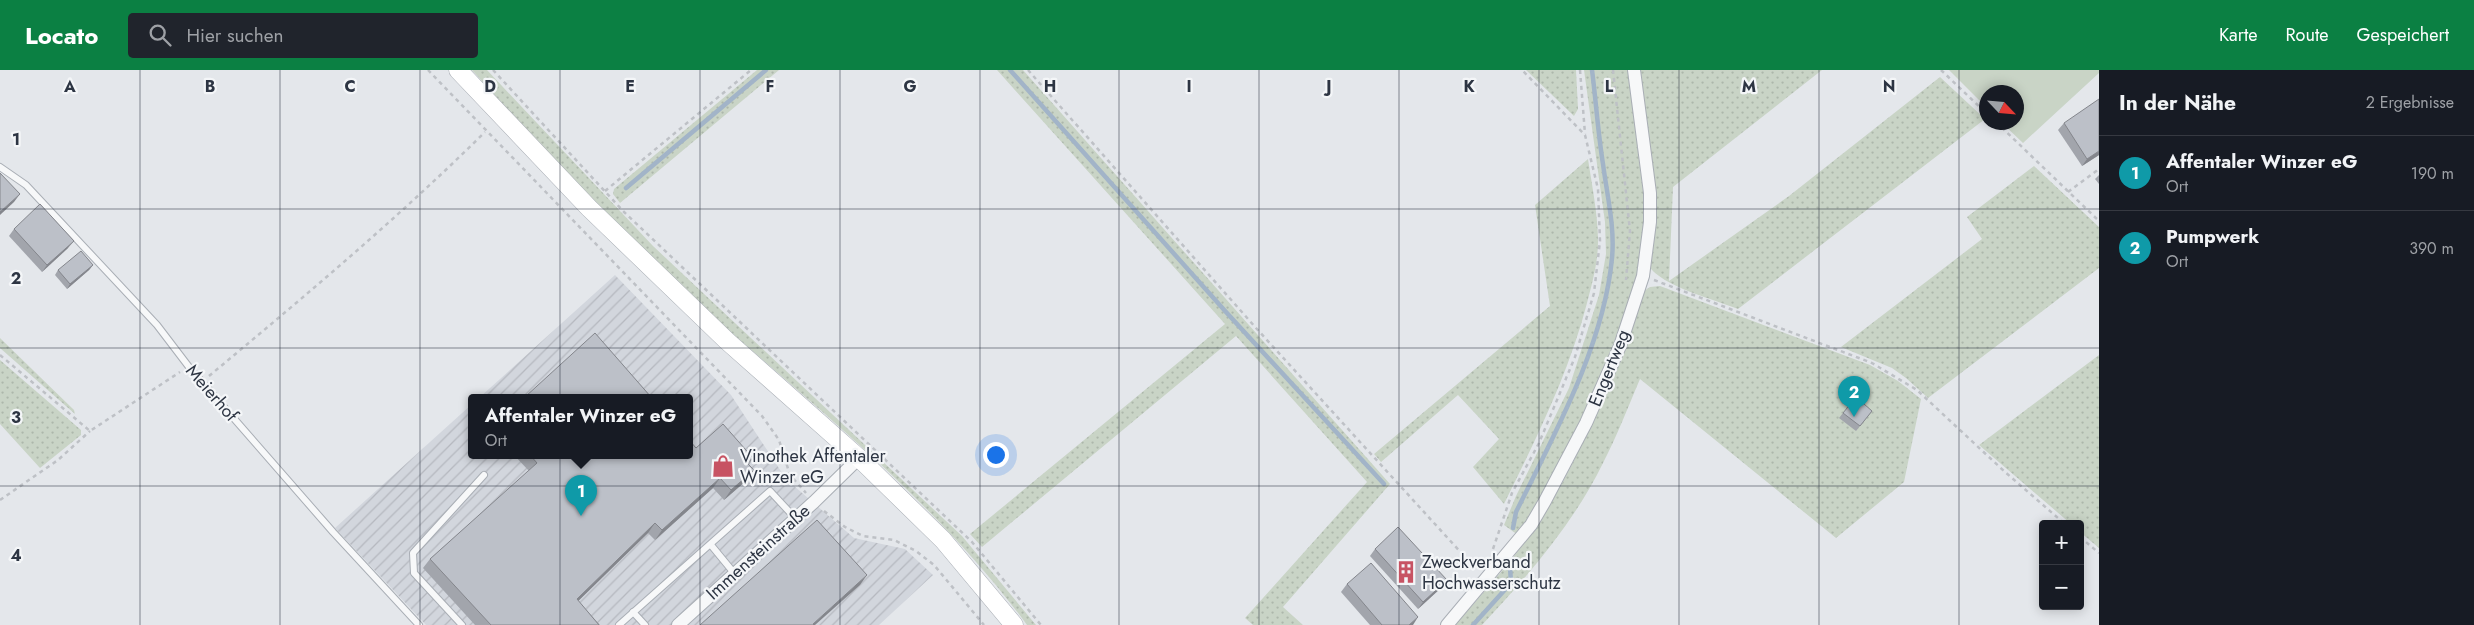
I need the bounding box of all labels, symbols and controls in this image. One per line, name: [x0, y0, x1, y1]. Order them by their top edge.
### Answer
search box: [128, 13, 478, 58]
text: Locato: [25, 18, 98, 53]
icon: search: [146, 21, 174, 49]
text: Hier suchen: [186, 22, 283, 49]
text: Karte: [2219, 22, 2258, 48]
text: Route: [2286, 22, 2328, 48]
text: Gespeichert: [2356, 22, 2449, 48]
text: A: [63, 75, 76, 98]
text: B: [205, 75, 215, 98]
text: C: [344, 75, 356, 98]
text: D: [484, 75, 496, 98]
text: E: [625, 75, 635, 98]
text: F: [766, 75, 774, 98]
text: G: [903, 75, 917, 98]
text: H: [1044, 75, 1056, 98]
text: I: [1186, 75, 1192, 98]
text: J: [1323, 75, 1332, 98]
text: K: [1463, 75, 1475, 98]
text: L: [1605, 75, 1614, 98]
text: M: [1742, 75, 1756, 98]
text: N: [1883, 75, 1895, 98]
north arrow: [1979, 85, 2024, 130]
text: In der Nähe: [2119, 88, 2236, 118]
text: 2 Ergebnisse: [2366, 91, 2454, 114]
text: 1: [12, 128, 20, 151]
text: Affentaler Winzer eG: [2166, 148, 2357, 175]
text: 1: [2131, 162, 2139, 185]
text: 190 m: [2411, 162, 2454, 185]
text: Ort: [2166, 175, 2188, 198]
text: Pumpwerk: [2166, 223, 2259, 250]
text: 2: [2130, 237, 2140, 260]
text: 390 m: [2409, 237, 2454, 260]
text: Ort: [2166, 250, 2188, 273]
text: 2: [11, 267, 21, 290]
street label: Engertweg: [1582, 326, 1636, 410]
street label: Meierhof: [180, 359, 245, 428]
pin: 2: [1838, 376, 1870, 417]
popup: [468, 394, 693, 459]
text: Affentaler Winzer eG: [485, 402, 676, 429]
text: 3: [11, 406, 21, 429]
text: Ort: [485, 429, 507, 452]
your location: [983, 442, 1009, 468]
place label: Vinothek Affentaler Winzer eG: [740, 443, 886, 490]
shop icon: Vinothek Affentaler Winzer eG: [710, 453, 736, 479]
pin: 1: [565, 475, 597, 516]
street label: Immensteinstraße: [700, 498, 816, 606]
map controls: [2039, 520, 2084, 610]
button: +: [2039, 520, 2084, 565]
text: 4: [10, 544, 22, 567]
place label: Zweckverband Hochwasserschutz: [1422, 549, 1562, 596]
building icon: Zweckverband Hochwasserschutz: [1393, 559, 1419, 585]
button: −: [2039, 565, 2084, 610]

